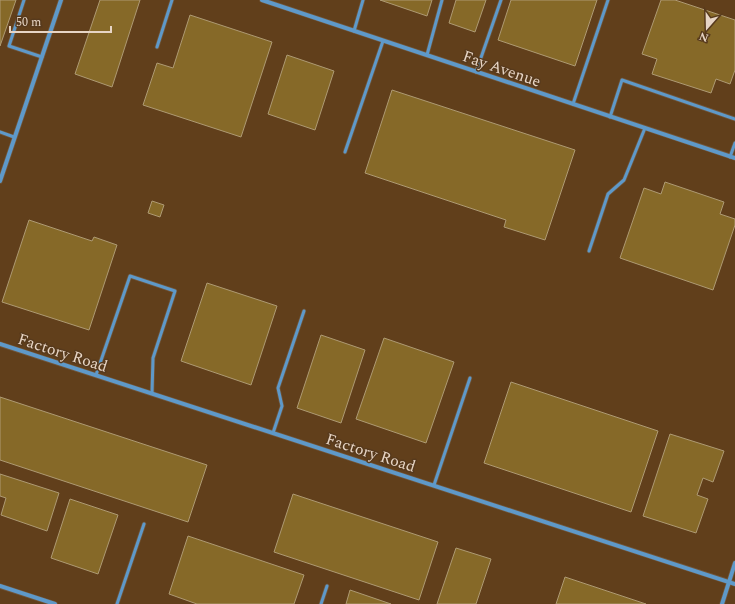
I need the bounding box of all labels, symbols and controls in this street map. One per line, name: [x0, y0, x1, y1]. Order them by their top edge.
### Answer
scale bar: [10, 8, 111, 34]
north arrow: [687, 8, 727, 48]
text: 50 m: [16, 13, 41, 32]
text: N: [697, 27, 711, 46]
street label: Fay Avenue: [459, 44, 544, 94]
street label: Factory Road: [15, 327, 111, 379]
street label: Factory Road: [323, 427, 419, 479]

